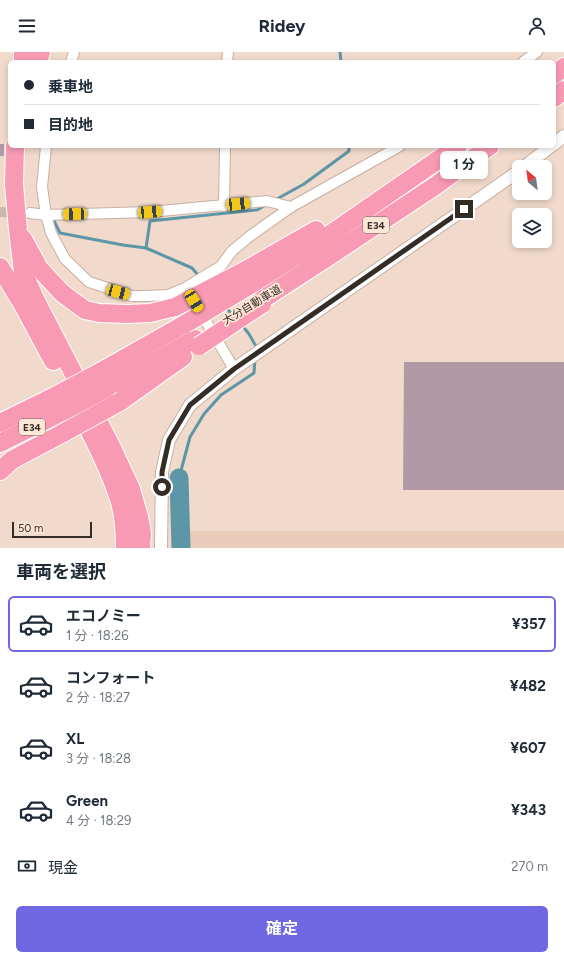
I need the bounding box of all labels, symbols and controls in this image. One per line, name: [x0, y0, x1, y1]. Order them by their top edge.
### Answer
icon: menu: [16, 15, 38, 37]
text: Ridey: [259, 15, 305, 37]
icon: person: [526, 15, 548, 37]
text: 乗車地: [48, 78, 93, 96]
text: 目的地: [48, 116, 93, 134]
callout: 1 分: [440, 151, 488, 179]
text: 1 分: [453, 157, 475, 172]
north arrow: [512, 160, 552, 200]
map controls: [512, 160, 552, 248]
car: [225, 197, 251, 211]
route end: [455, 200, 473, 218]
car: [138, 205, 162, 219]
car: [63, 208, 87, 220]
button: layers: [512, 208, 552, 248]
road number: E34: [363, 217, 389, 233]
street label: 大分自動車道: [220, 282, 284, 328]
car: [105, 283, 131, 301]
car: [183, 288, 205, 314]
road number: E34: [19, 419, 45, 435]
route start: [153, 478, 171, 496]
scale bar: [12, 520, 92, 539]
text: 50 m: [18, 522, 43, 535]
text: 車両を選択: [16, 561, 106, 583]
icon: car: [18, 606, 54, 642]
text: エコノミー: [66, 607, 141, 625]
text: ¥357: [512, 615, 546, 633]
text: 1 分 · 18:26: [66, 628, 129, 643]
icon: car: [18, 668, 54, 704]
text: コンフォート: [66, 669, 156, 687]
text: ¥482: [510, 677, 546, 695]
text: 2 分 · 18:27: [66, 690, 130, 705]
icon: car: [18, 730, 54, 766]
text: XL: [66, 730, 84, 748]
text: ¥607: [510, 739, 546, 757]
text: 3 分 · 18:28: [66, 751, 131, 766]
icon: car: [18, 792, 54, 828]
text: Green: [66, 792, 108, 810]
text: ¥343: [511, 801, 546, 819]
text: 4 分 · 18:29: [66, 813, 131, 828]
icon: cash: [16, 855, 38, 877]
text: 現金: [48, 859, 78, 877]
text: 270 m: [511, 859, 548, 874]
button: 確定: [16, 906, 548, 952]

